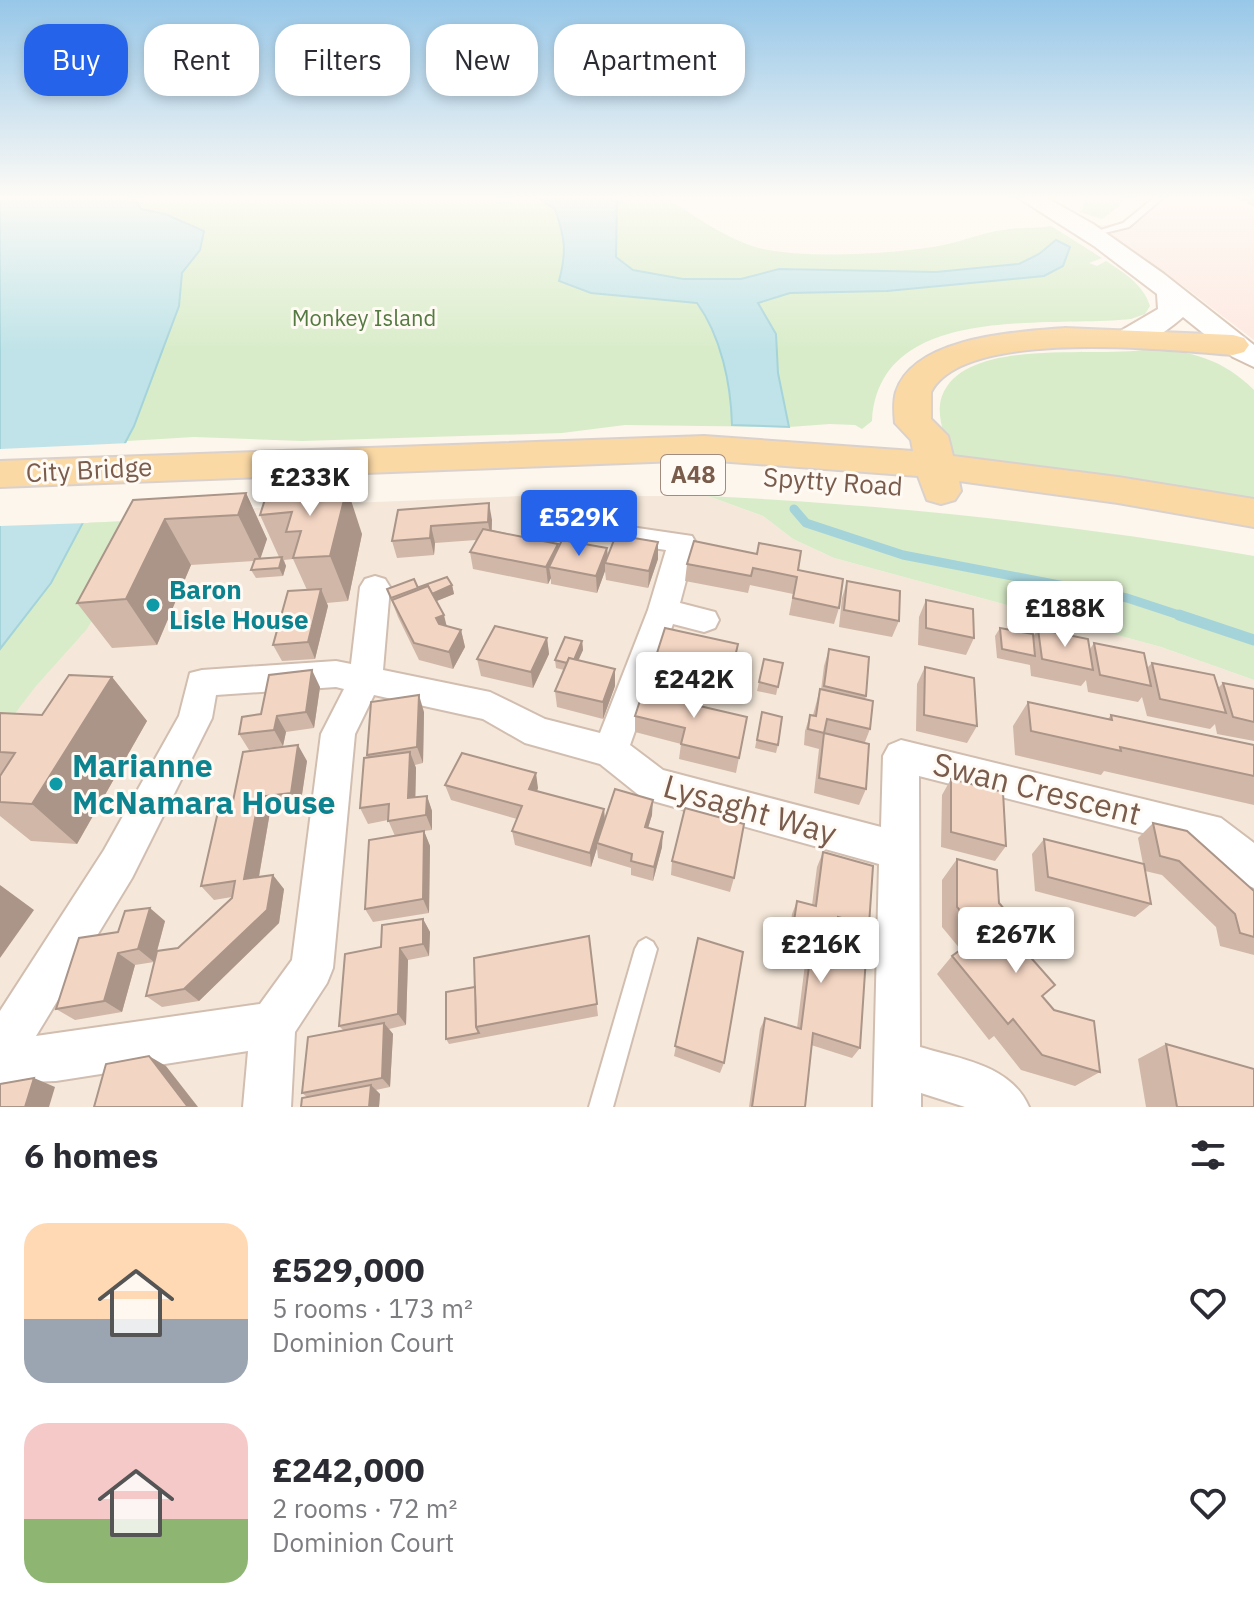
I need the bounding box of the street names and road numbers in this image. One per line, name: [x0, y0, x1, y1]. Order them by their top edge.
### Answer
street label: City Bridge: [25, 449, 153, 489]
road number: A48: [661, 455, 725, 495]
street label: Spytty Road: [762, 459, 904, 503]
street label: Swan Crescent: [929, 742, 1146, 834]
street label: Lysaght Way: [659, 764, 842, 854]

